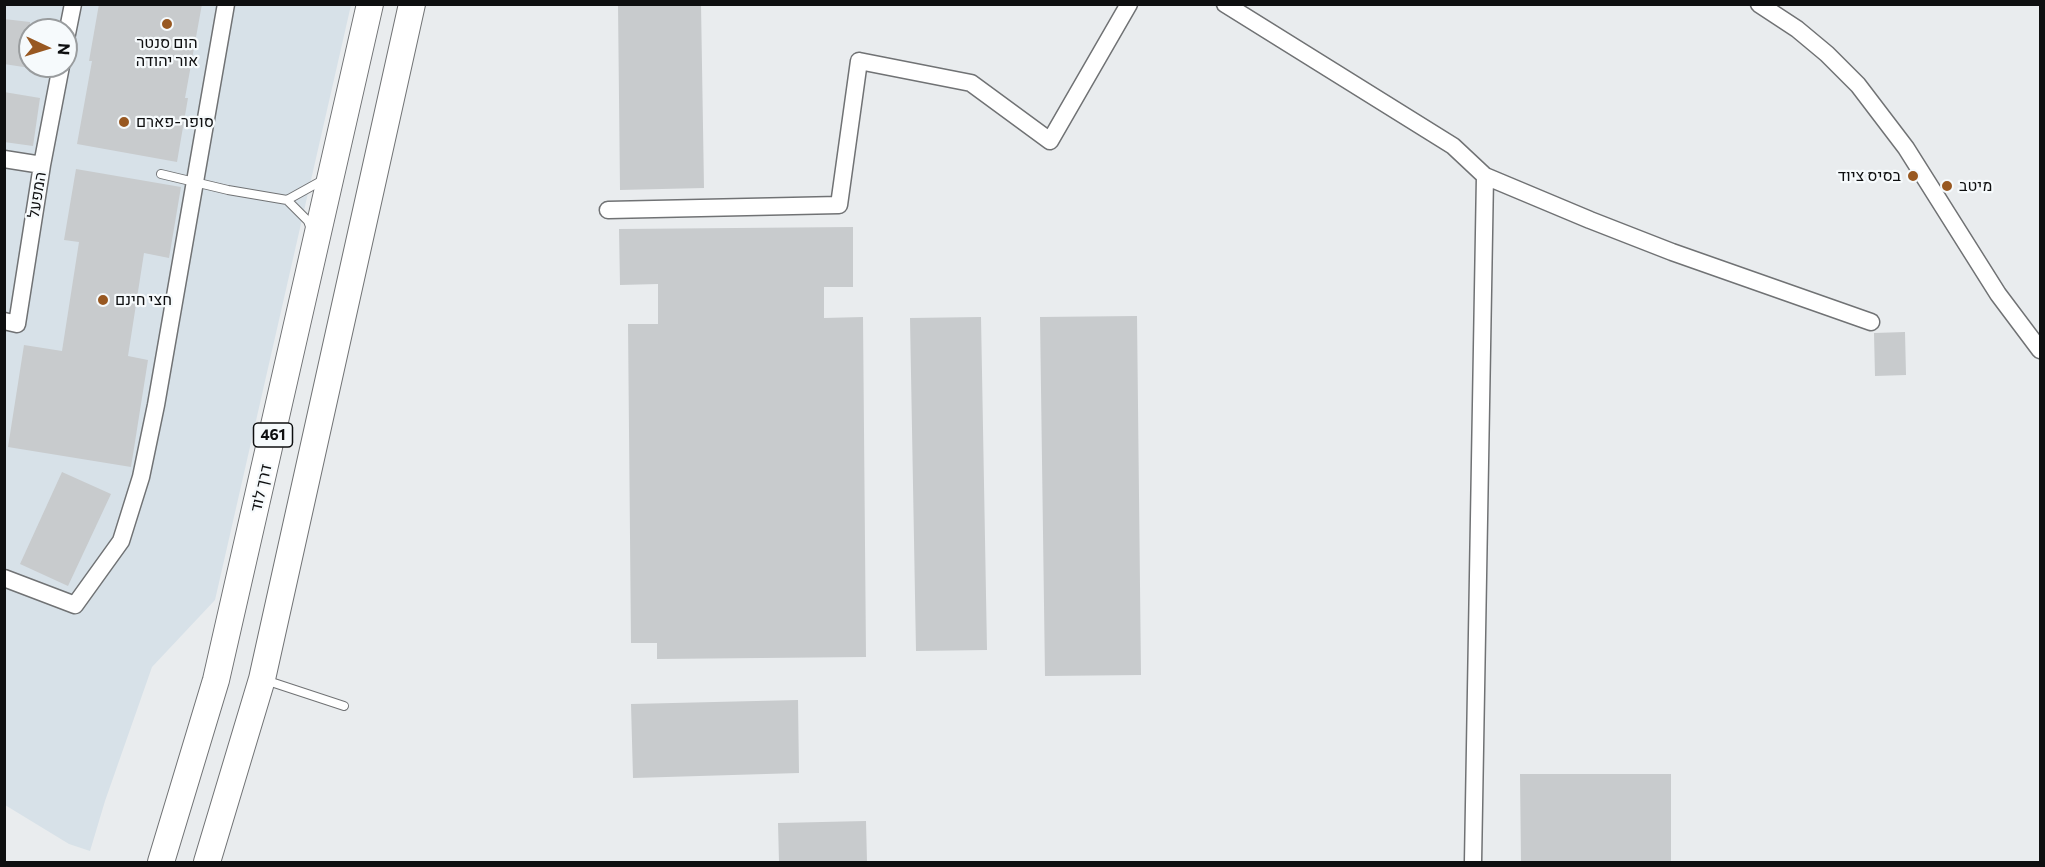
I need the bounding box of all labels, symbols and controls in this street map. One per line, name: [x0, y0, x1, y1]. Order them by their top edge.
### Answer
marker: הום סנטר אור יהודה: [160, 17, 174, 31]
north arrow: [18, 18, 78, 78]
place label: הום סנטר אור יהודה: [136, 33, 198, 71]
text: N: [55, 43, 74, 56]
place label: סופר-פארם: [136, 112, 214, 132]
marker: סופר-פארם: [117, 115, 131, 129]
place label: בסיס ציוד: [1838, 166, 1901, 186]
marker: בסיס ציוד: [1906, 169, 1920, 183]
street label: המפעל: [24, 170, 50, 220]
place label: מיטב: [1959, 176, 1992, 196]
marker: מיטב: [1940, 179, 1954, 193]
place label: חצי חינם: [115, 290, 172, 310]
marker: חצי חינם: [96, 293, 110, 307]
road number: 461: [254, 423, 292, 447]
street label: דרך לוד: [246, 462, 276, 514]

